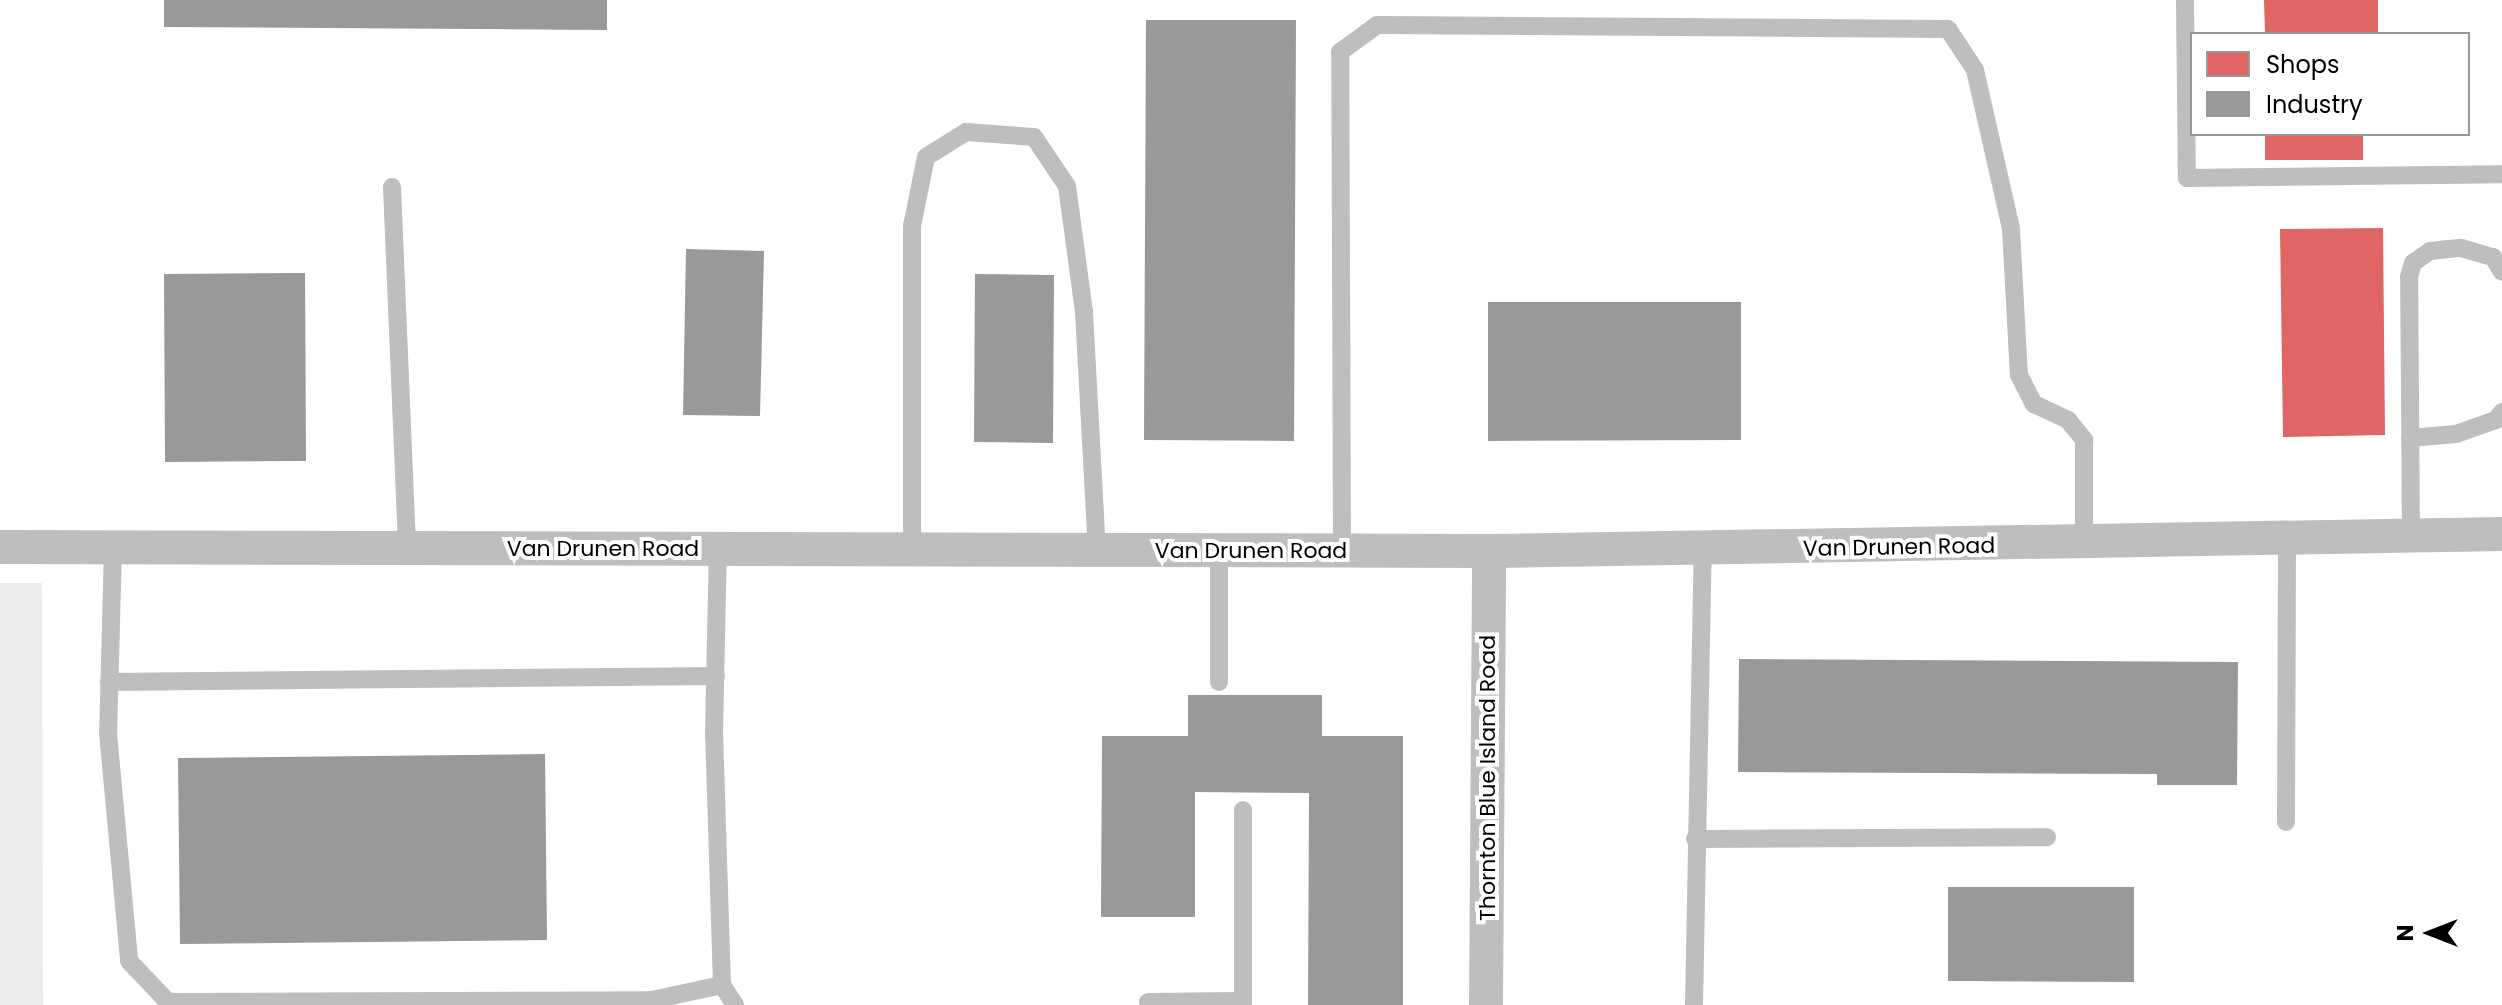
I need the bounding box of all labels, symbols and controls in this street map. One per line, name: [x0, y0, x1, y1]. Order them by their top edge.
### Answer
legend: [2190, 32, 2470, 136]
text: Shops: [2266, 48, 2340, 81]
text: Industry: [2266, 88, 2363, 121]
street label: Van Drunen Road: [1803, 532, 1995, 562]
street label: Van Drunen Road: [507, 536, 699, 562]
street label: Van Drunen Road: [1155, 538, 1347, 564]
street label: Thornton Blue Island Road: [1475, 635, 1501, 921]
north arrow: [2390, 893, 2470, 973]
text: N: [2390, 925, 2421, 941]

